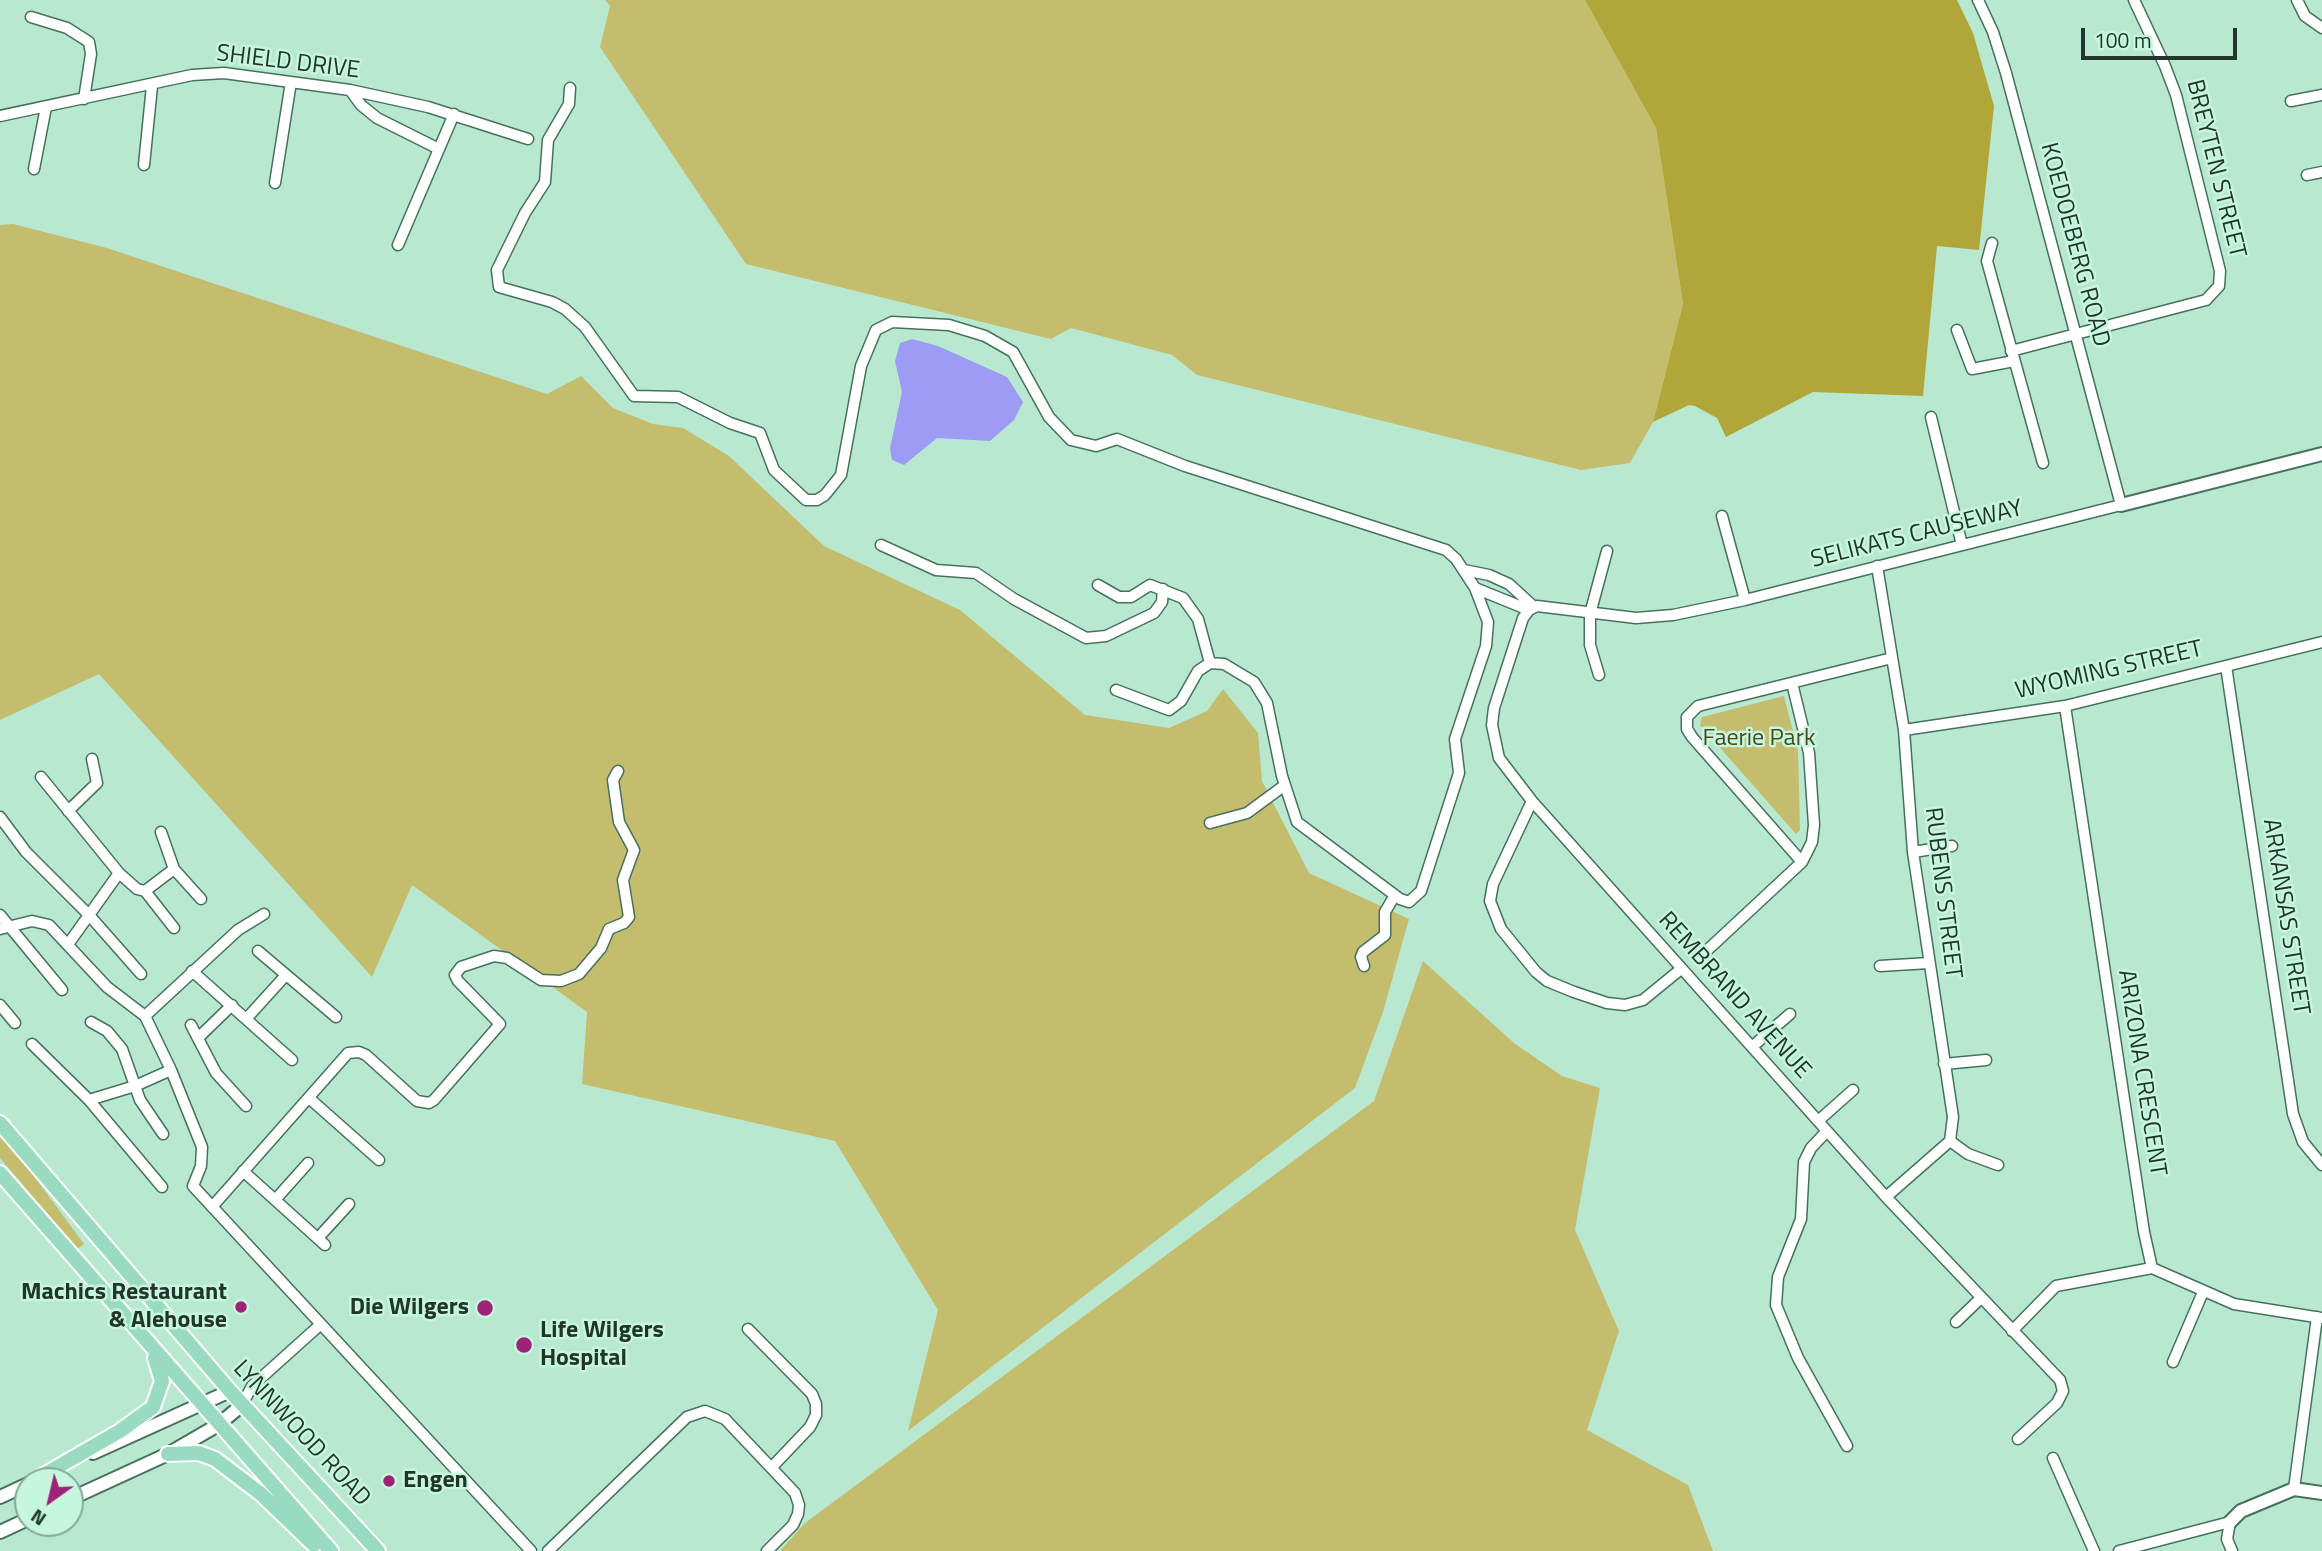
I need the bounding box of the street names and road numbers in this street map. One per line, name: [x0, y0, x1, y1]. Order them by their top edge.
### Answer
street label: SHIELD DRIVE: [215, 40, 361, 86]
street label: BREYTEN STREET: [2179, 77, 2251, 261]
street label: KOEDOEBERG ROAD: [2033, 140, 2115, 350]
street label: SELIKATS CAUSEWAY: [1808, 495, 2026, 575]
street label: WYOMING STREET: [2013, 635, 2205, 707]
street label: RUBENS STREET: [1917, 806, 1967, 980]
street label: ARKANSAS STREET: [2255, 817, 2315, 1017]
street label: REMBRAND AVENUE: [1651, 907, 1817, 1085]
street label: ARIZONA CRESCENT: [2110, 968, 2172, 1178]
street label: LYNNWOOD ROAD: [226, 1355, 376, 1513]

